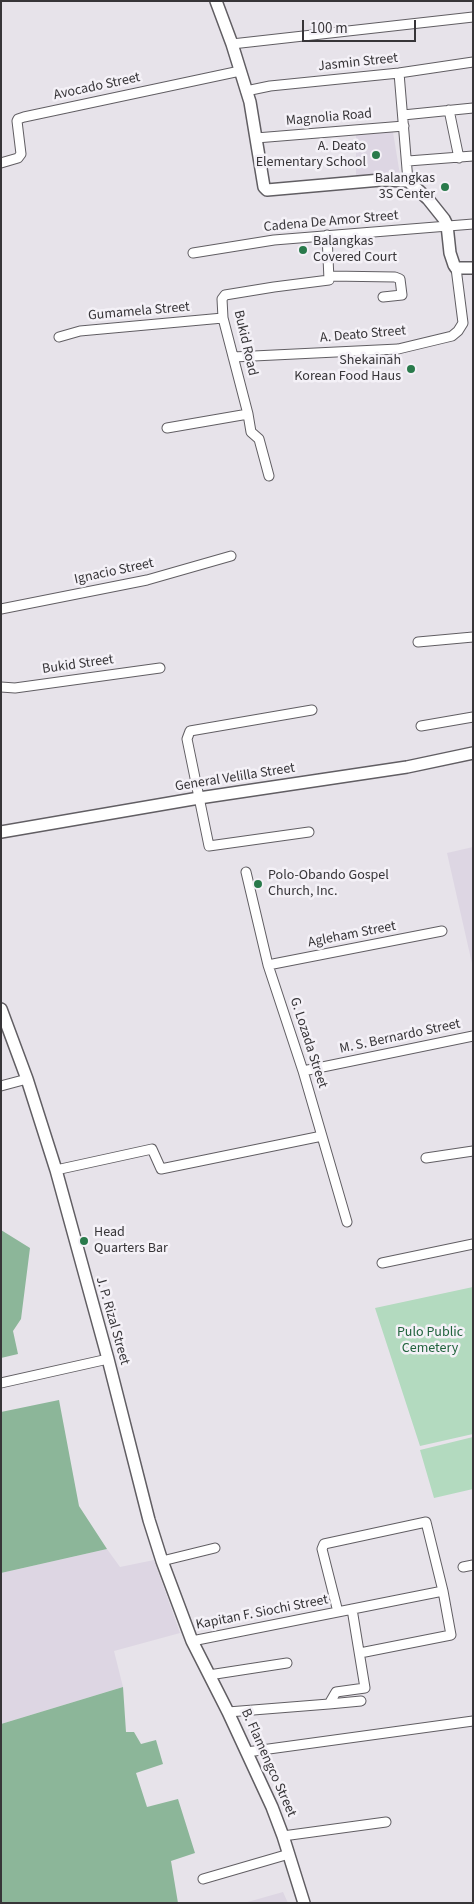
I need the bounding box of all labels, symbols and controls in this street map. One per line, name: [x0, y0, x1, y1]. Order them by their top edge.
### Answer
scale bar: [304, 10, 418, 42]
text: 100 m: [310, 18, 348, 39]
street label: Jasmin Street: [317, 50, 399, 76]
street label: Avocado Street: [52, 70, 142, 104]
street label: Magnolia Road: [285, 106, 373, 130]
place label: A. Deato Elementary School: [256, 139, 366, 172]
marker: A. Deato Elementary School: [370, 149, 382, 161]
place label: Balangkas 3S Center: [375, 171, 435, 203]
marker: Balangkas 3S Center: [439, 181, 451, 193]
street label: Cadena De Amor Street: [263, 208, 399, 236]
place label: Balangkas Covered Court: [313, 234, 397, 266]
marker: Balangkas Covered Court: [297, 244, 309, 256]
street label: Gumamela Street: [87, 299, 191, 325]
street label: Bukid Road: [229, 309, 261, 377]
street label: A. Deato Street: [319, 323, 407, 347]
place label: Shekainah Korean Food Haus: [294, 353, 401, 386]
marker: Shekainah Korean Food Haus: [405, 363, 417, 375]
street label: Ignacio Street: [73, 555, 155, 589]
street label: Bukid Street: [41, 652, 115, 678]
street label: General Velilla Street: [174, 760, 296, 796]
place label: Polo-Obando Gospel Church, Inc.: [268, 868, 389, 900]
marker: Polo-Obando Gospel Church, Inc.: [252, 878, 264, 890]
street label: Agleham Street: [307, 918, 397, 952]
street label: G. Lozada Street: [285, 995, 331, 1091]
street label: M. S. Bernardo Street: [338, 1016, 462, 1058]
place label: Head Quarters Bar: [94, 1225, 168, 1258]
marker: Head Quarters Bar: [78, 1235, 90, 1247]
street label: J. P. Rizal Street: [91, 1275, 133, 1367]
park label: Pulo Public Cemetery: [397, 1325, 463, 1358]
street label: Kapitan F. Siochi Street: [194, 1592, 330, 1634]
street label: B. Flamengco Street: [237, 1706, 299, 1820]

